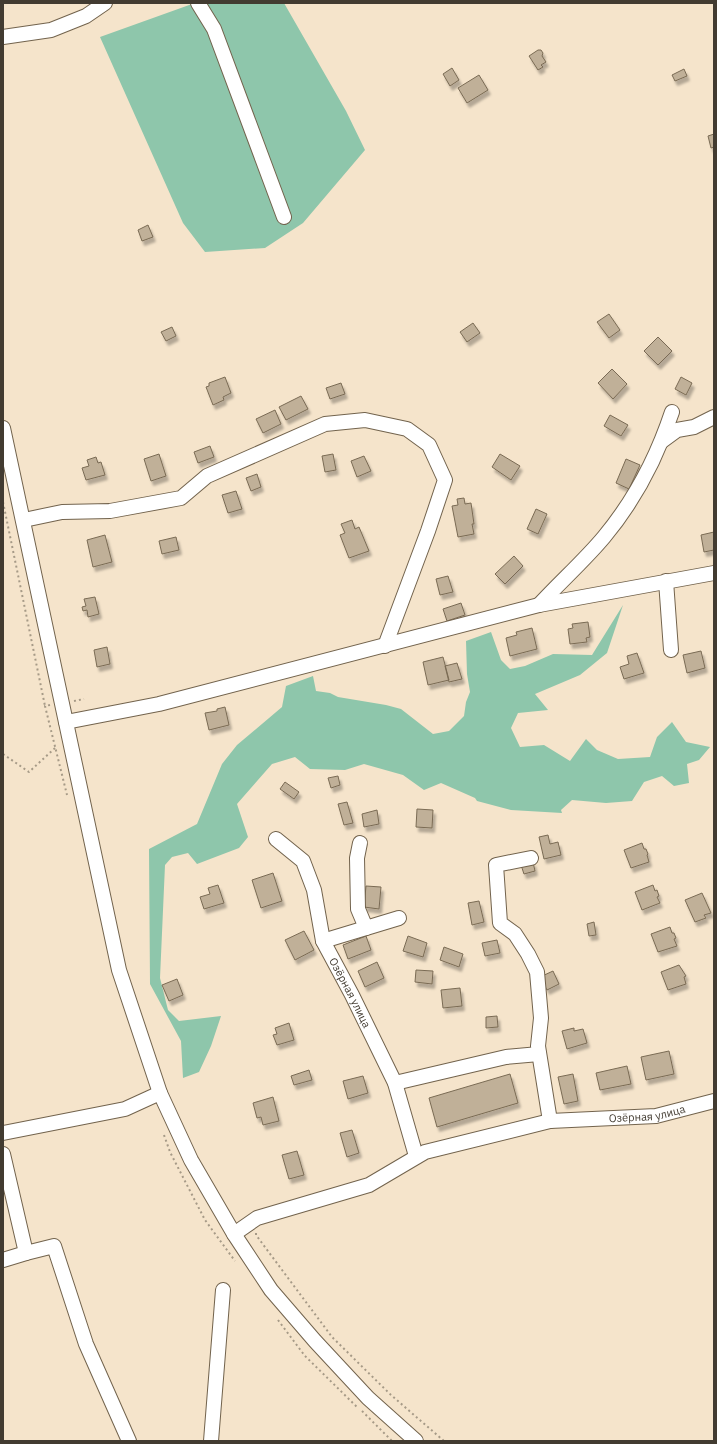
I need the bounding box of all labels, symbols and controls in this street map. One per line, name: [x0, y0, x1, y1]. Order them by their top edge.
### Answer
street label: Озёрная улица: [326, 955, 374, 1030]
street label: Озёрная улица: [609, 1102, 687, 1125]

